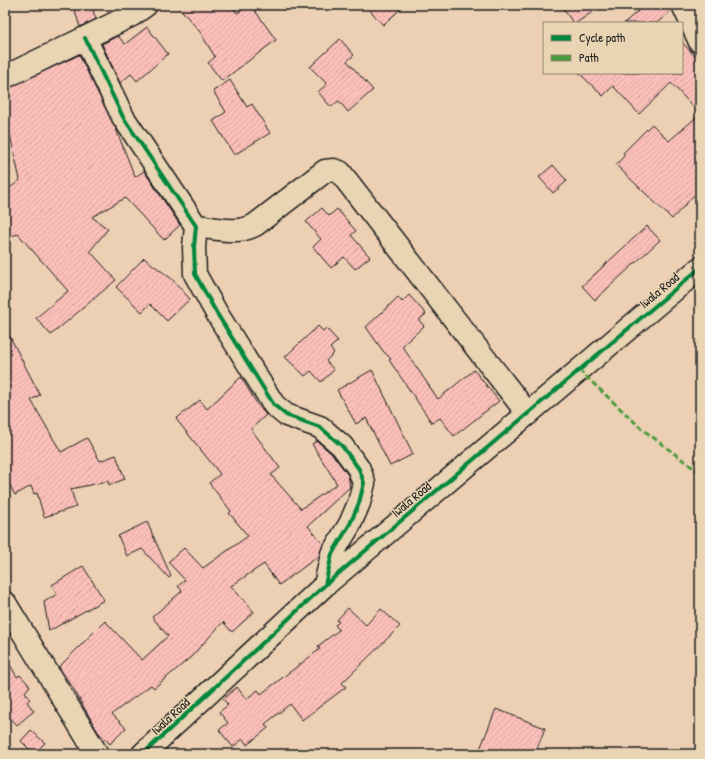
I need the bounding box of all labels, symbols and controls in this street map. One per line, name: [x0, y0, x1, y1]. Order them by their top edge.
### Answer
legend: [543, 22, 683, 74]
text: Cycle path: [579, 29, 625, 46]
text: Path: [579, 49, 599, 66]
street label: Iwala Road: [635, 268, 683, 312]
street label: Iwala Road: [387, 477, 435, 521]
street label: Iwala Road: [147, 693, 193, 739]

